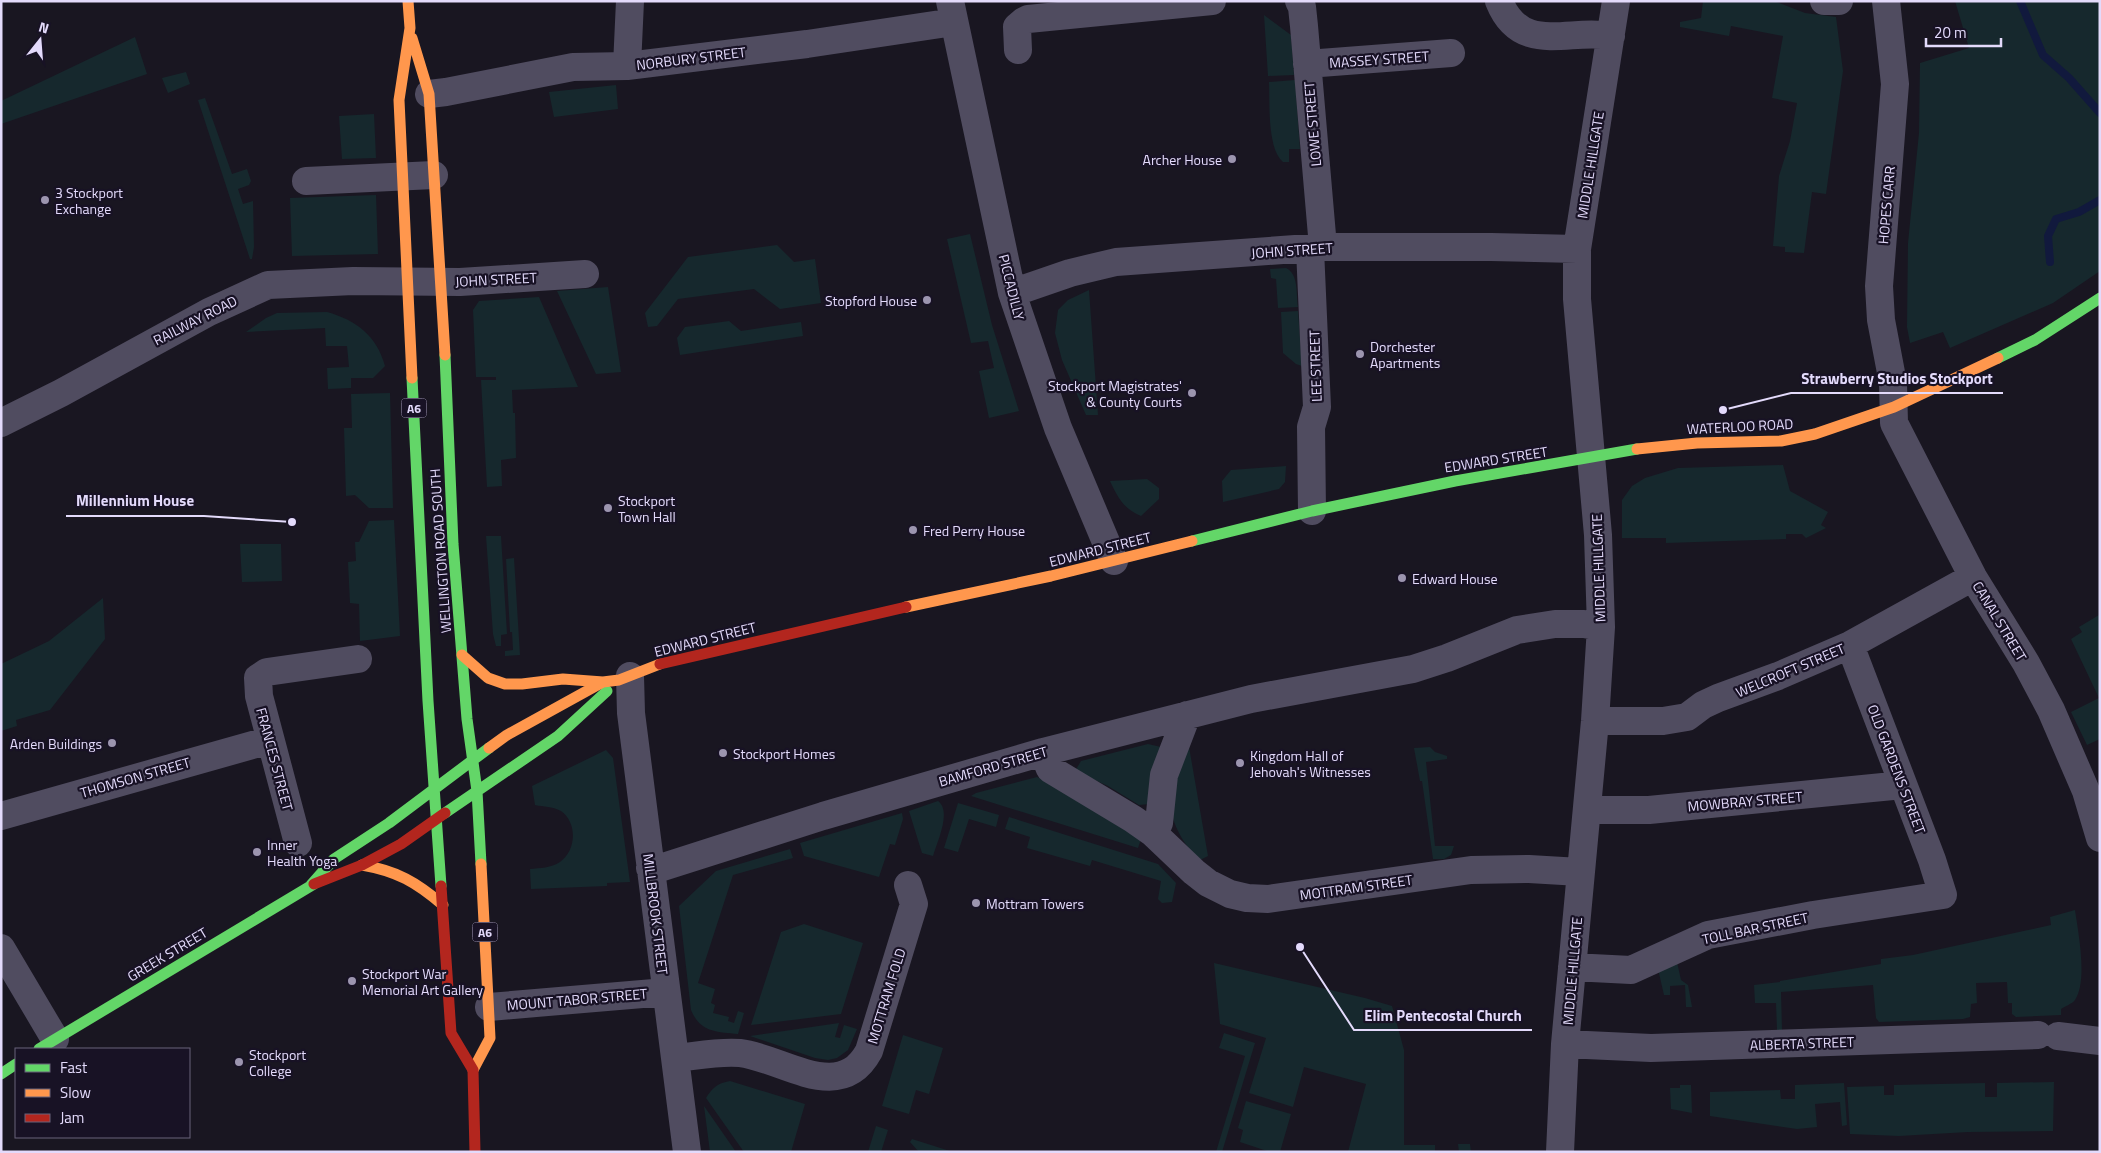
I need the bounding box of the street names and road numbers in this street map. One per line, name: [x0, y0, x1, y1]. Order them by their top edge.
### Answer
street label: NORBURY STREET: [635, 41, 748, 75]
street label: MASSEY STREET: [1328, 45, 1430, 73]
street label: LOWE STREET: [1298, 80, 1326, 167]
street label: MIDDLE HILLGATE: [1571, 110, 1609, 220]
street label: HOPES CARR: [1872, 165, 1900, 245]
street label: JOHN STREET: [1251, 237, 1334, 263]
street label: PICCADILLY: [994, 252, 1030, 323]
street label: JOHN STREET: [455, 266, 538, 292]
street label: RAILWAY ROAD: [149, 290, 241, 350]
street label: LEE STREET: [1303, 329, 1327, 402]
road number: A6: [402, 398, 426, 418]
street label: WATERLOO ROAD: [1686, 413, 1794, 439]
street label: EDWARD STREET: [1443, 440, 1550, 478]
street label: WELLINGTON ROAD SOUTH: [424, 468, 456, 634]
street label: MIDDLE HILLGATE: [1586, 513, 1610, 622]
street label: EDWARD STREET: [1047, 526, 1154, 572]
street label: CANAL STREET: [1968, 577, 2032, 666]
street label: EDWARD STREET: [652, 616, 759, 662]
street label: WELCROFT STREET: [1732, 637, 1848, 702]
street label: OLD GARDENS STREET: [1863, 701, 1932, 837]
street label: FRANCES STREET: [251, 705, 299, 814]
street label: BAMFORD STREET: [936, 740, 1050, 792]
street label: THOMSON STREET: [77, 751, 193, 803]
street label: MOWBRAY STREET: [1687, 785, 1804, 816]
street label: MILLBROOK STREET: [638, 852, 674, 976]
street label: MOTTRAM STREET: [1298, 869, 1414, 905]
street label: TOLL BAR STREET: [1700, 906, 1811, 949]
street label: MIDDLE HILLGATE: [1557, 916, 1587, 1026]
street label: GREEK STREET: [123, 921, 212, 986]
road number: A6: [472, 922, 498, 942]
street label: MOTTRAM FOLD: [861, 945, 911, 1047]
street label: MOUNT TABOR STREET: [506, 982, 649, 1016]
street label: ALBERTA STREET: [1749, 1031, 1855, 1055]

